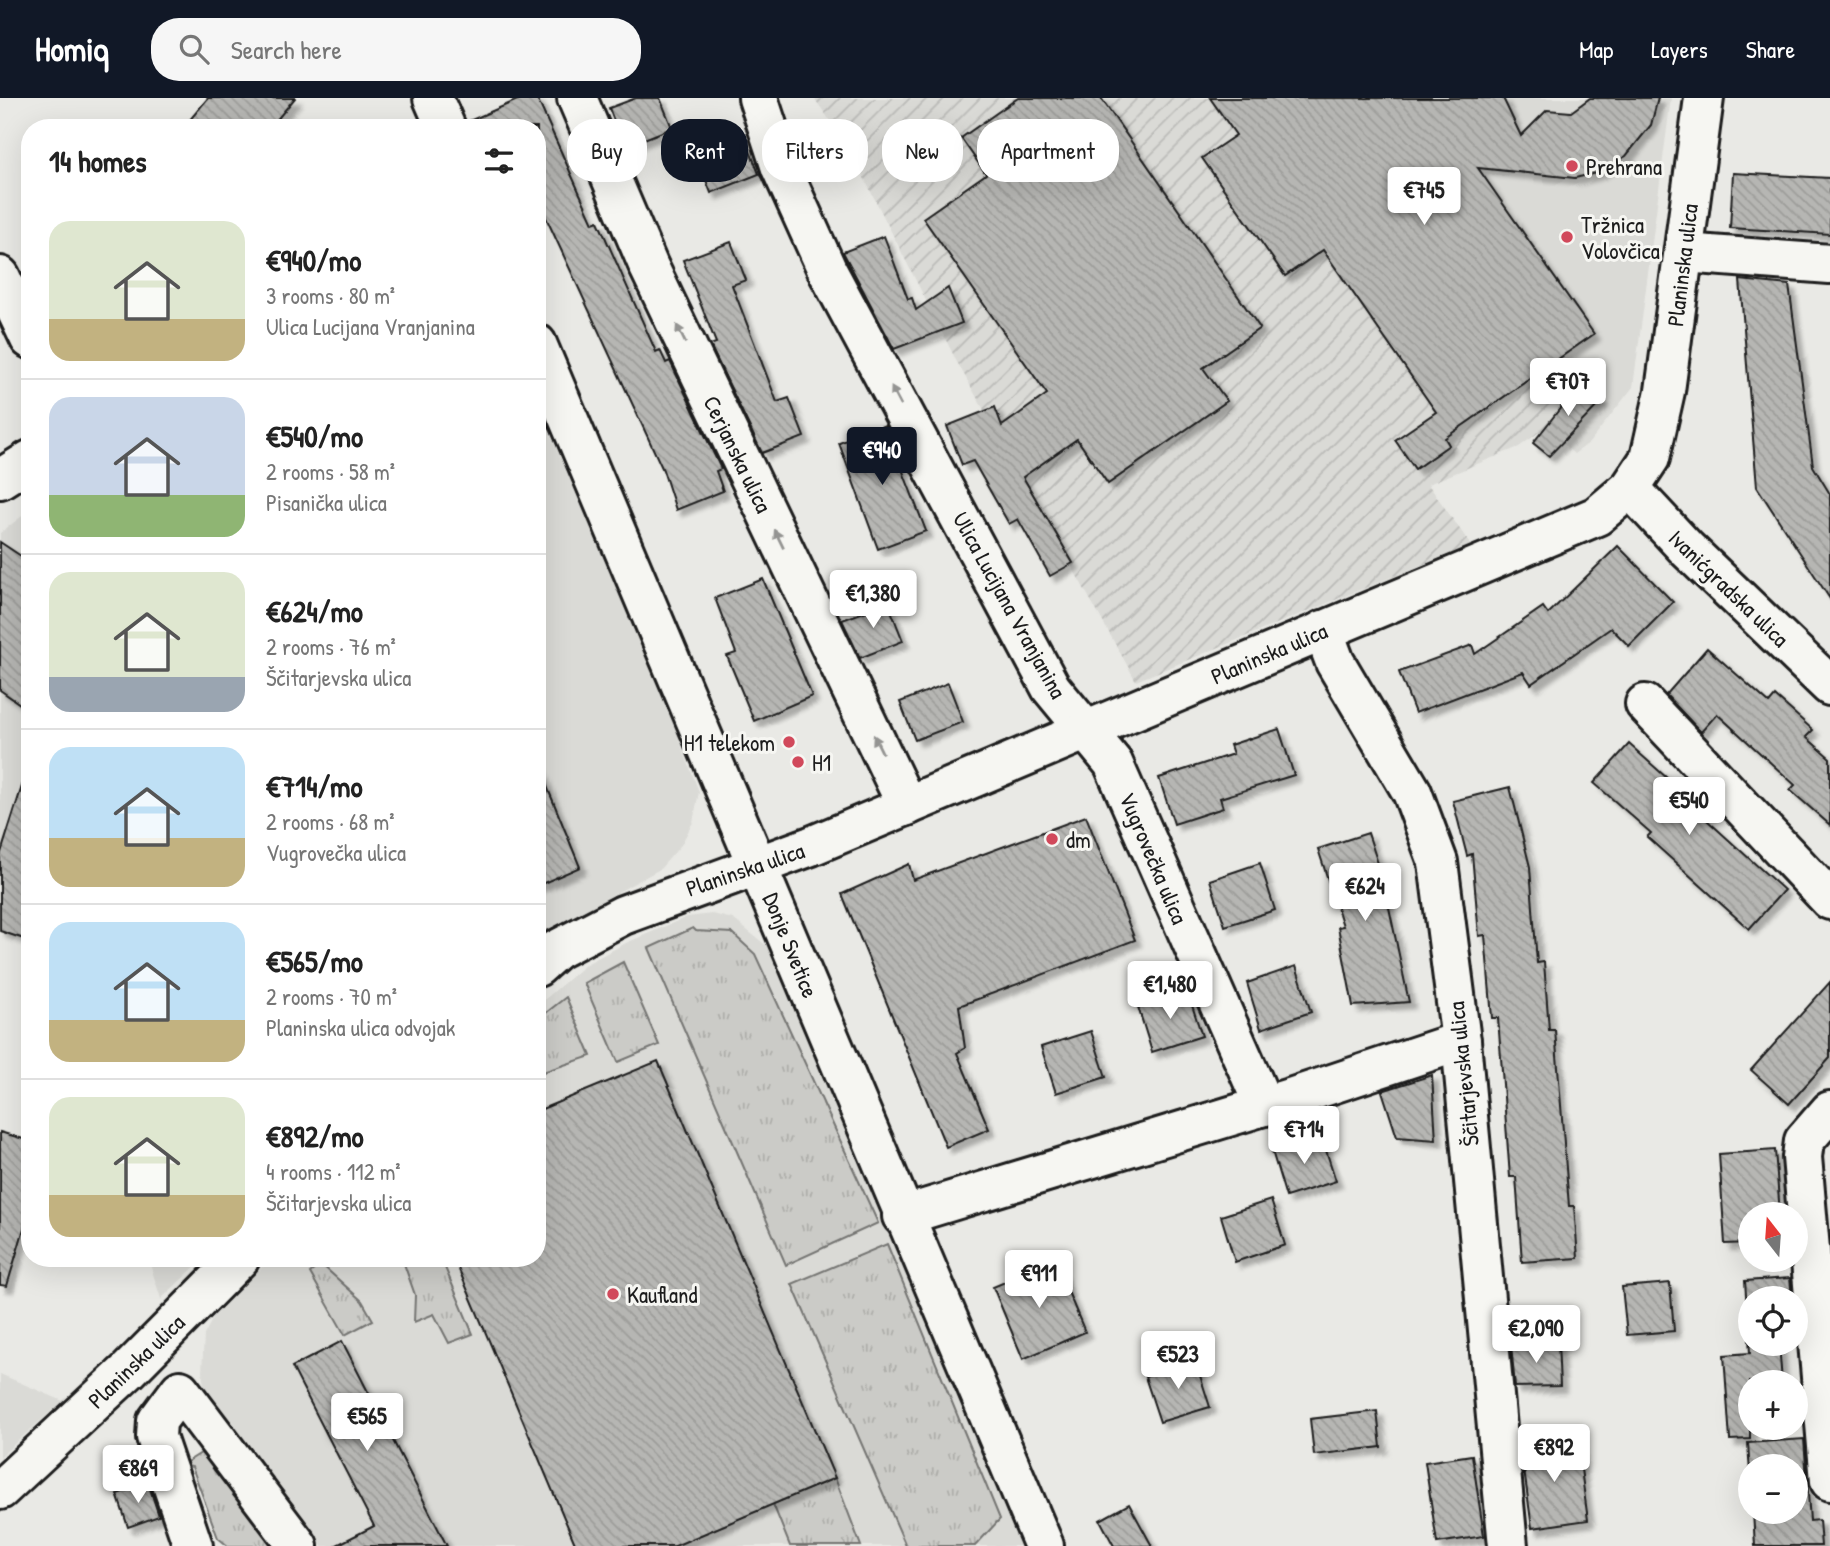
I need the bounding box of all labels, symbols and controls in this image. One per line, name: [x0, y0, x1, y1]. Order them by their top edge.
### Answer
search box: [151, 18, 641, 81]
text: Homiq: [35, 27, 109, 71]
icon: search: [175, 30, 213, 68]
text: Search here: [231, 32, 342, 67]
text: Map: [1579, 33, 1613, 65]
text: Layers: [1651, 33, 1708, 65]
text: Share: [1746, 33, 1795, 65]
chip: Buy: [567, 119, 647, 182]
chip: Rent: [661, 119, 748, 182]
chip: Filters: [762, 119, 868, 182]
chip: New: [882, 119, 963, 182]
chip: Apartment: [977, 119, 1119, 182]
text: 14 homes: [49, 141, 147, 181]
icon: filters: [480, 142, 518, 180]
place label: Prehrana: [1586, 151, 1662, 182]
marker: Prehrana: [1564, 158, 1580, 174]
pin: €745: [1383, 167, 1465, 227]
text: €745: [1404, 174, 1444, 205]
street label: Planinska ulica: [1659, 202, 1705, 328]
place label: Tržnica Volovčica: [1581, 209, 1660, 266]
marker: Tržnica Volovčica: [1559, 229, 1575, 245]
text: €940/mo: [266, 240, 361, 280]
icon: home: [105, 249, 189, 333]
text: 3 rooms · 80 m²: [266, 280, 395, 311]
text: Ulica Lucijana Vranjanina: [266, 311, 475, 342]
one-way arrow: [675, 324, 686, 344]
pin: €707: [1527, 358, 1609, 418]
text: €707: [1546, 365, 1590, 396]
one-way arrow: [890, 386, 901, 406]
street label: Cerjanska ulica: [696, 390, 780, 518]
text: €540/mo: [266, 416, 363, 456]
icon: home: [105, 425, 189, 509]
pin: €940: [841, 428, 923, 487]
text: €940: [863, 434, 901, 465]
text: 2 rooms · 58 m²: [266, 456, 395, 487]
text: Pisanička ulica: [266, 487, 387, 518]
street label: Ulica Lucijana Vranjanina: [946, 506, 1074, 704]
street label: Ivanićgradska ulica: [1662, 523, 1796, 653]
one-way arrow: [773, 529, 784, 549]
pin: €1,380: [816, 570, 930, 630]
text: €1,380: [846, 577, 900, 608]
text: €624/mo: [266, 591, 363, 631]
icon: home: [105, 600, 189, 684]
street label: Planinska ulica: [1206, 615, 1332, 691]
text: 2 rooms · 76 m²: [266, 631, 396, 662]
text: Ščitarjevska ulica: [266, 662, 411, 693]
place label: H1 telekom: [684, 727, 775, 758]
marker: H1 telekom: [781, 734, 797, 750]
one-way arrow: [872, 734, 883, 754]
place label: H1: [812, 747, 831, 778]
marker: H1: [790, 754, 806, 770]
text: €714/mo: [266, 766, 363, 806]
icon: home: [105, 775, 189, 859]
pin: €540: [1648, 778, 1730, 837]
text: €540: [1669, 784, 1709, 815]
street label: Vugrovečka ulica: [1112, 787, 1196, 929]
text: 2 rooms · 68 m²: [266, 806, 394, 837]
place label: dm: [1066, 824, 1091, 855]
marker: dm: [1044, 831, 1060, 847]
street label: Planinska ulica: [682, 834, 808, 904]
text: Vugrovečka ulica: [266, 837, 406, 868]
pin: €624: [1324, 864, 1406, 923]
text: €624: [1345, 870, 1385, 901]
street label: Donje Svetice: [756, 888, 826, 1002]
text: €565/mo: [266, 941, 363, 981]
icon: home: [105, 950, 189, 1034]
pin: €1,480: [1113, 962, 1227, 1021]
text: €1,480: [1144, 968, 1196, 999]
text: 2 rooms · 70 m²: [266, 981, 397, 1012]
street label: Ščitarjevska ulica: [1440, 1000, 1486, 1148]
text: Planinska ulica odvojak: [266, 1012, 455, 1043]
pin: €714: [1263, 1107, 1345, 1166]
text: €714: [1284, 1113, 1324, 1144]
text: €892/mo: [266, 1116, 364, 1156]
icon: home: [105, 1125, 189, 1209]
text: 4 rooms · 112 m²: [266, 1156, 401, 1187]
text: Ščitarjevska ulica: [266, 1187, 411, 1218]
north arrow: [1738, 1202, 1808, 1272]
map controls: [1738, 1202, 1808, 1524]
pin: €911: [998, 1250, 1080, 1310]
text: €911: [1021, 1257, 1057, 1288]
place label: Kaufland: [627, 1279, 697, 1310]
marker: Kaufland: [605, 1286, 621, 1302]
button: locate: [1738, 1286, 1808, 1356]
pin: €2,090: [1479, 1306, 1593, 1365]
street label: Planinska ulica: [81, 1307, 191, 1415]
text: €2,090: [1508, 1312, 1564, 1343]
pin: €523: [1137, 1332, 1219, 1391]
text: €523: [1157, 1338, 1199, 1369]
button: +: [1738, 1370, 1808, 1440]
pin: €565: [326, 1394, 408, 1453]
text: €565: [347, 1400, 387, 1431]
pin: €892: [1513, 1424, 1595, 1484]
text: €892: [1534, 1431, 1574, 1462]
pin: €869: [97, 1446, 179, 1505]
text: €869: [119, 1452, 157, 1483]
button: −: [1738, 1454, 1808, 1524]

